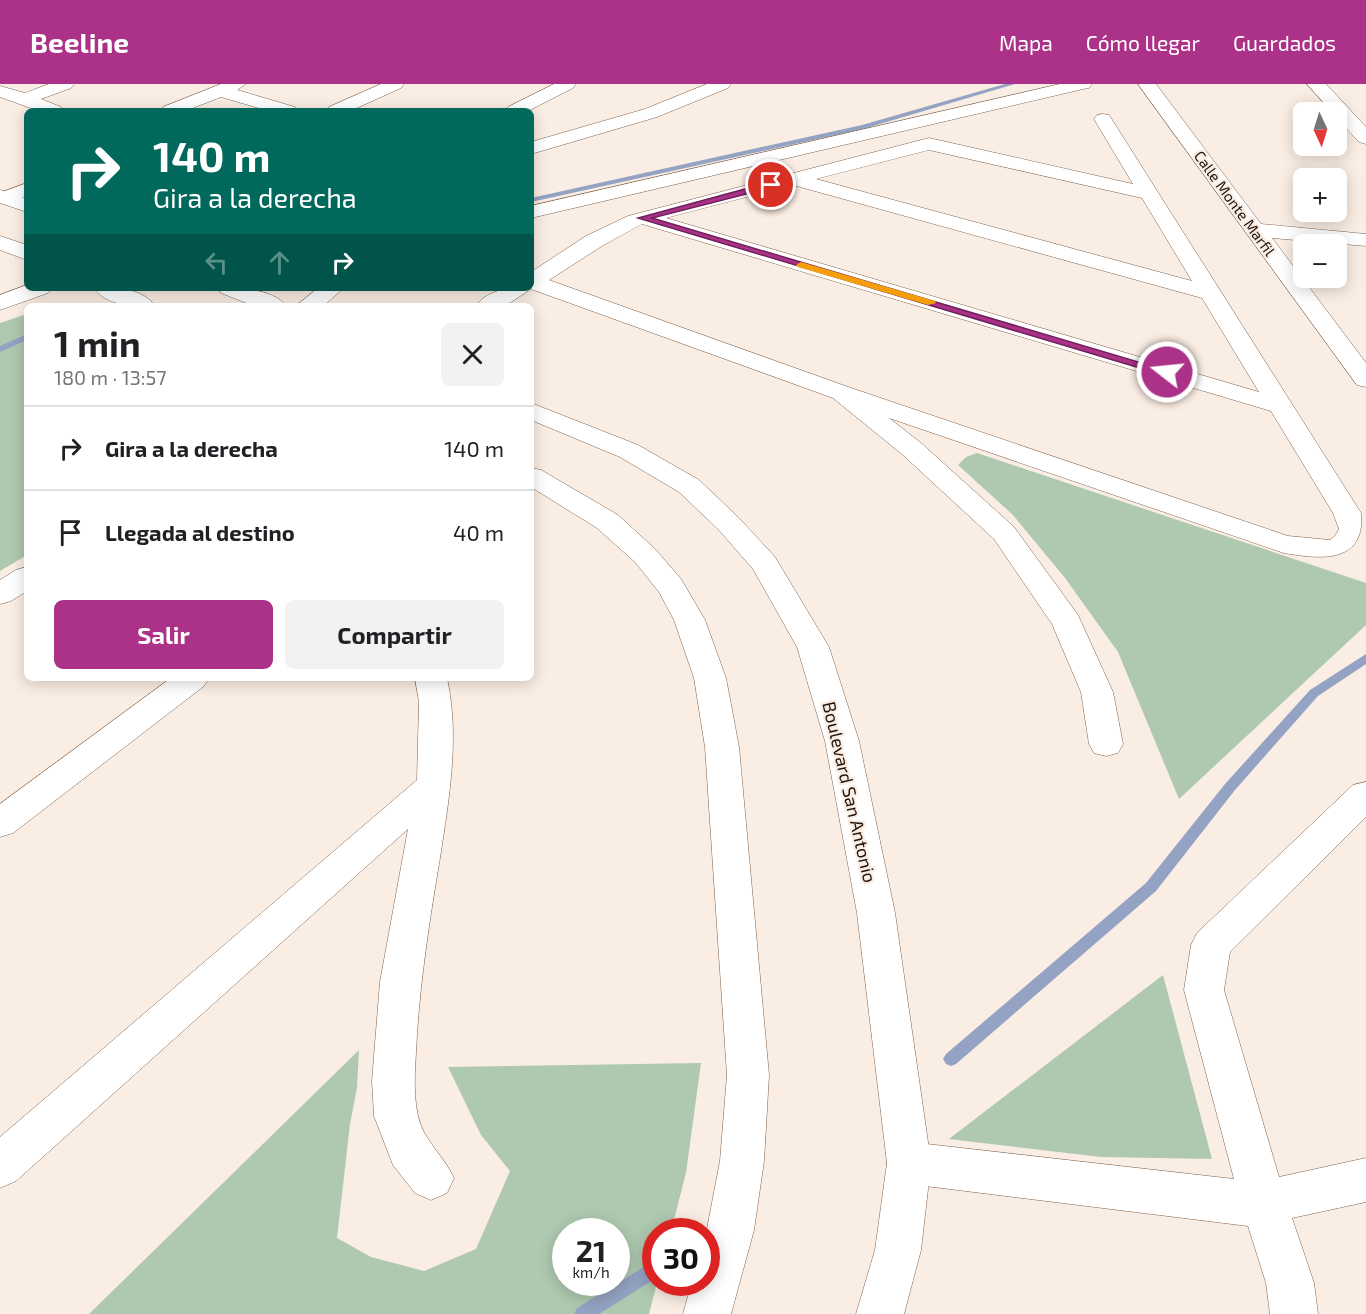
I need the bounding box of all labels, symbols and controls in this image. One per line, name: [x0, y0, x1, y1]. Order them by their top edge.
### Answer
text: Beeline: [30, 25, 129, 59]
text: Mapa: [999, 30, 1053, 55]
text: Cómo llegar: [1086, 30, 1200, 55]
text: Guardados: [1233, 30, 1336, 55]
north arrow: [1293, 102, 1347, 156]
map controls: [1293, 102, 1347, 288]
text: 140 m: [153, 130, 270, 180]
icon: right: [54, 132, 132, 210]
street label: Calle Monte Marfil: [1191, 147, 1279, 260]
pin: [745, 159, 796, 210]
icon: arrive: [754, 168, 787, 201]
button: +: [1293, 168, 1347, 222]
text: Gira a la derecha: [153, 181, 357, 213]
button: −: [1293, 234, 1347, 288]
icon: left: [200, 246, 233, 279]
icon: ahead: [263, 246, 296, 279]
icon: right: [326, 246, 359, 279]
text: 1 min: [54, 321, 141, 364]
button: close: [441, 323, 504, 386]
position arrow: [1135, 340, 1199, 404]
text: 180 m · 13:57: [54, 365, 167, 389]
icon: right: [54, 432, 87, 465]
text: Gira a la derecha: [105, 435, 278, 461]
text: 140 m: [444, 435, 504, 461]
icon: arrive: [54, 516, 87, 549]
text: Llegada al destino: [105, 519, 295, 545]
text: 40 m: [453, 519, 504, 545]
button: Salir: [54, 600, 273, 669]
button: Compartir: [285, 600, 504, 669]
street label: Boulevard San Antonio: [818, 699, 882, 885]
speed limit sign: 30: [642, 1218, 720, 1296]
text: 21: [576, 1232, 606, 1268]
text: km/h: [572, 1263, 610, 1281]

